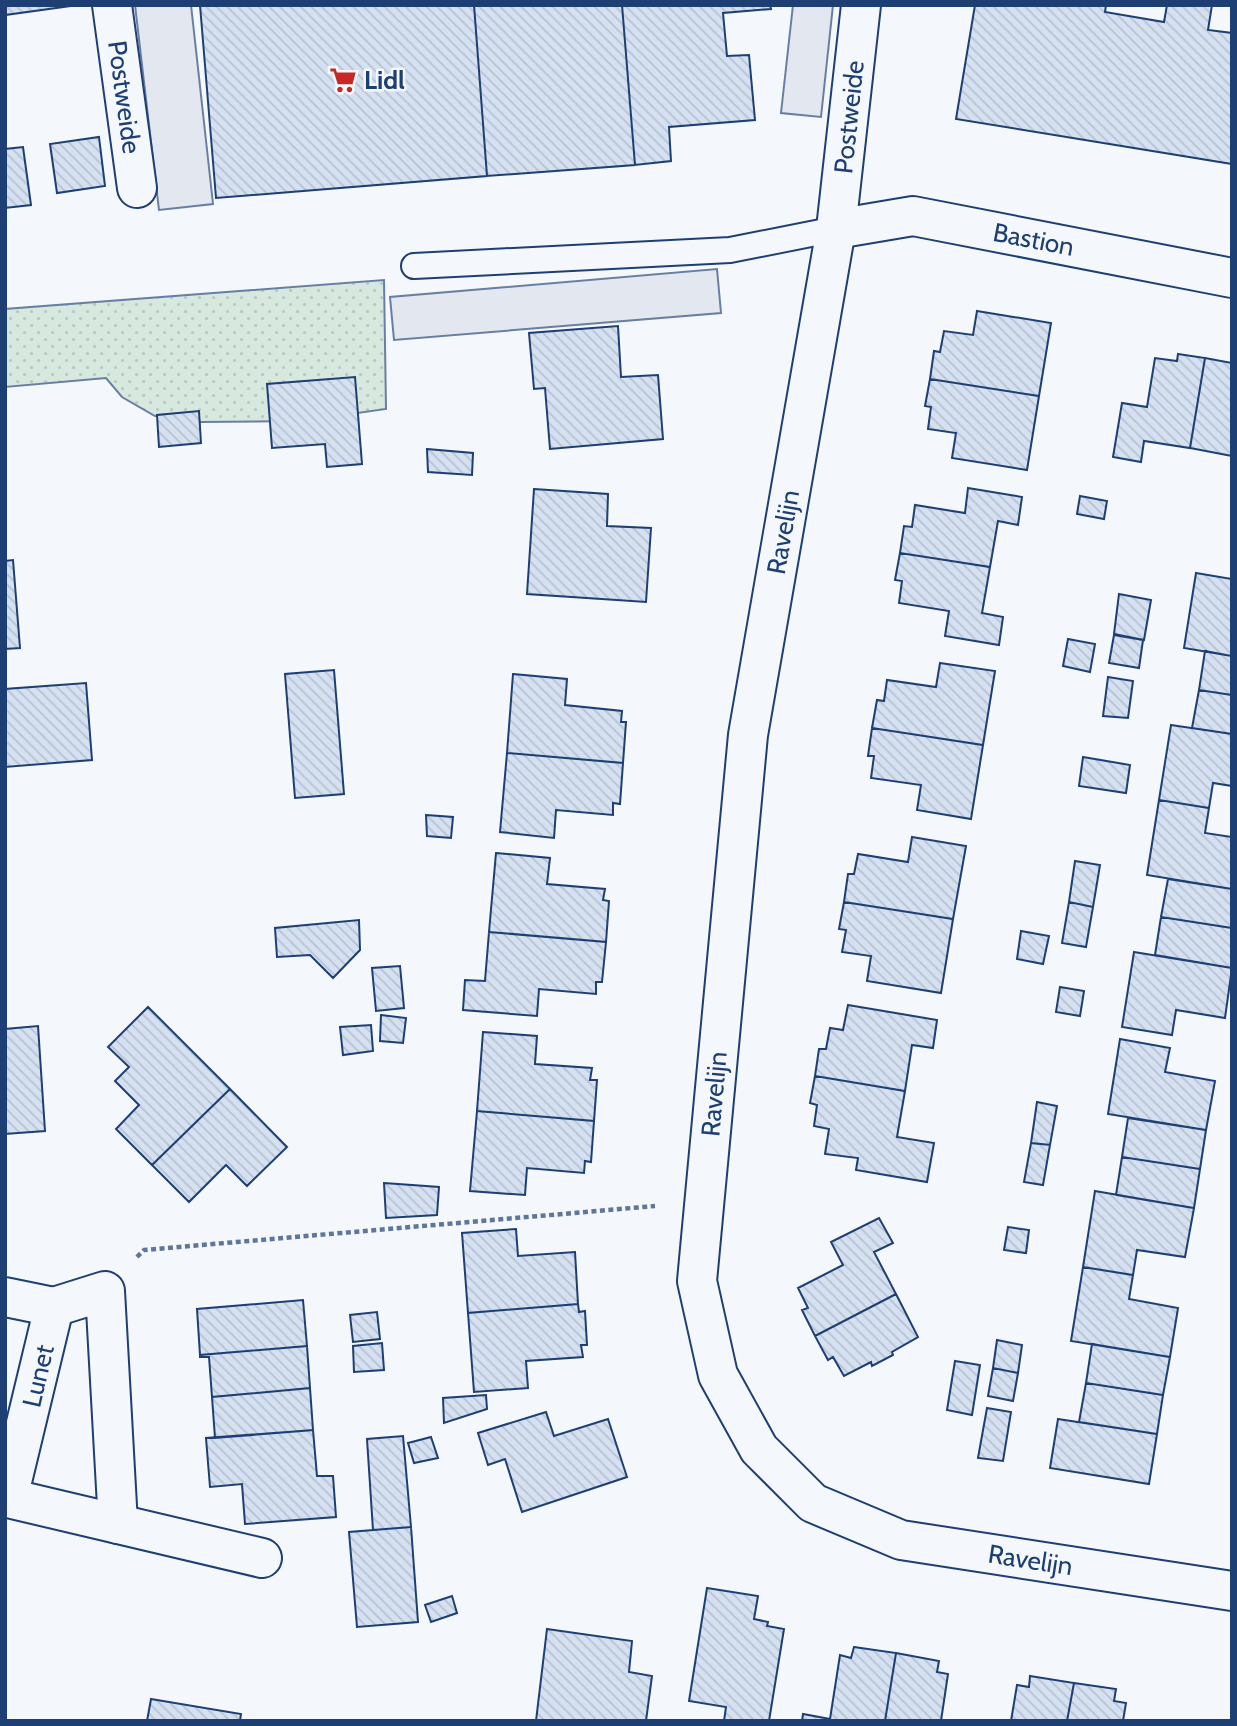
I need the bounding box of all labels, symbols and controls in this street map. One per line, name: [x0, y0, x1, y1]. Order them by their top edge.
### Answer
street label: Postweide: [101, 39, 148, 156]
street label: Postweide: [827, 59, 871, 175]
place label: Lidl: [364, 64, 405, 96]
supermarket icon: Lidl: [328, 65, 358, 95]
street label: Bastion: [990, 216, 1077, 263]
street label: Ravelijn: [760, 487, 806, 577]
street label: Ravelijn: [694, 1050, 734, 1138]
street label: Lunet: [15, 1341, 61, 1410]
street label: Ravelijn: [986, 1538, 1075, 1582]

